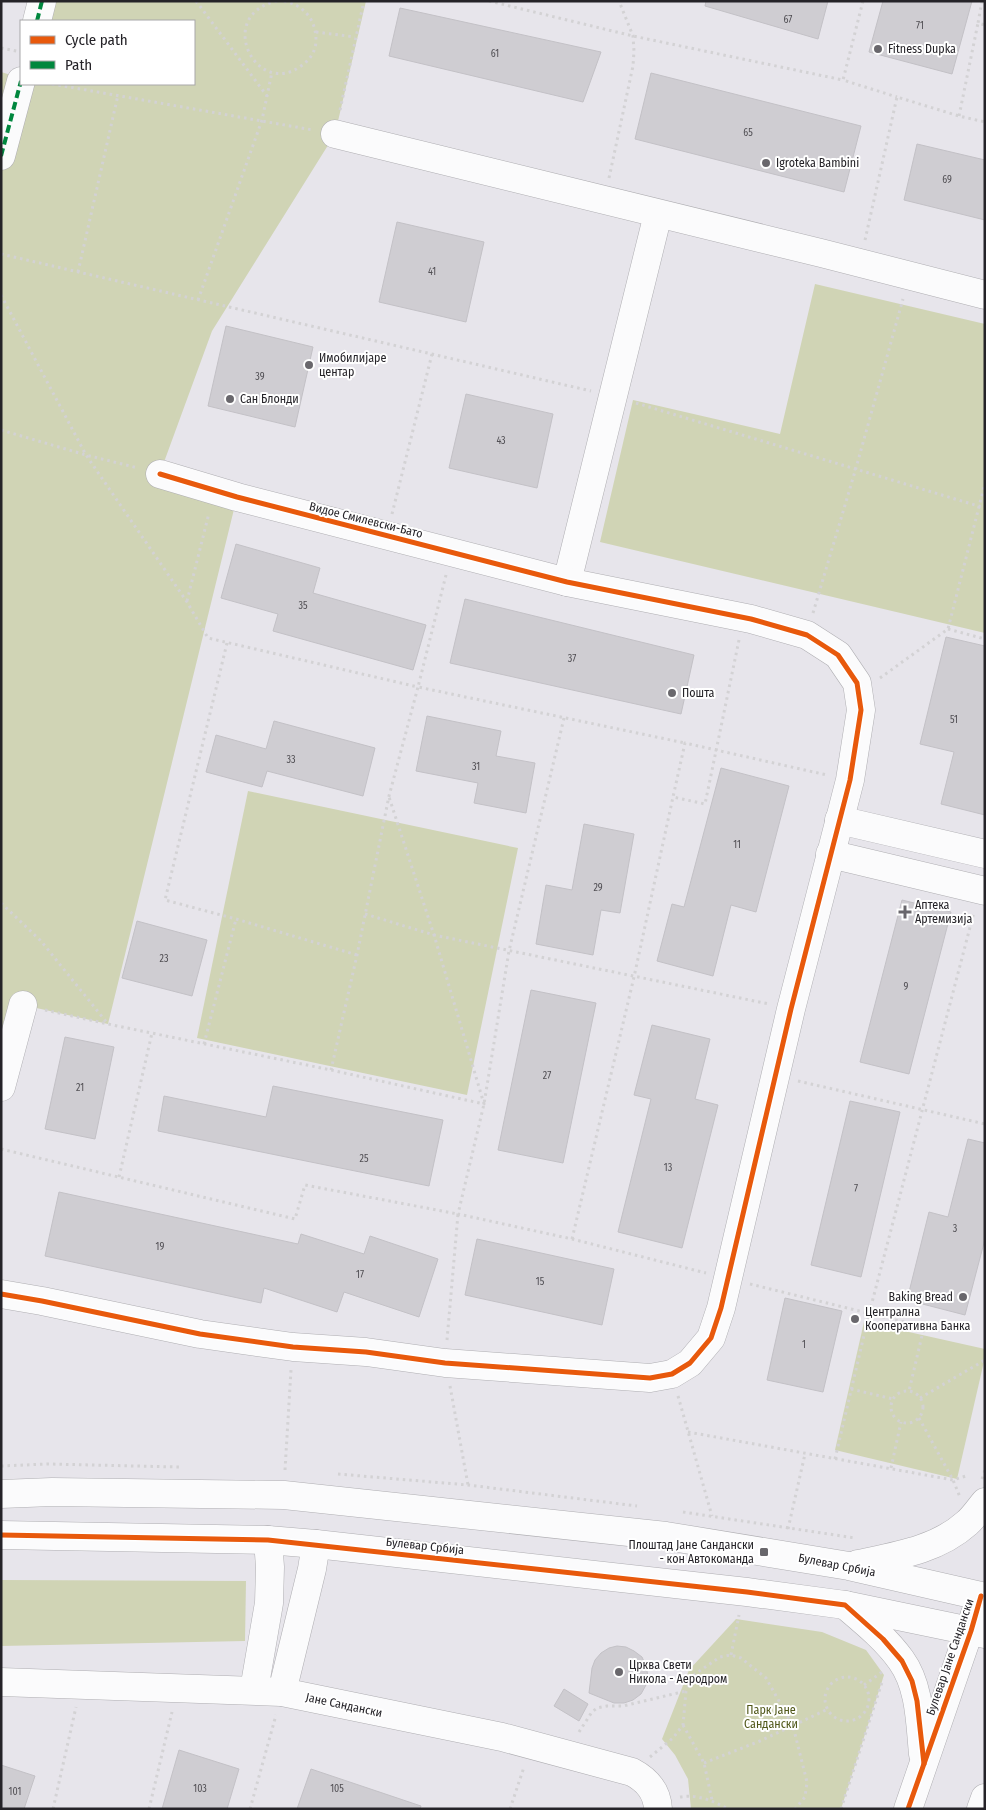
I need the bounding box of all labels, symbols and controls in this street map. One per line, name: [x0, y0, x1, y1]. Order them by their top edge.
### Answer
house number: 67: [784, 14, 792, 26]
legend: [20, 20, 195, 85]
house number: 71: [916, 20, 924, 32]
text: Cycle path: [65, 31, 128, 49]
place label: Fitness Dupka: [888, 42, 956, 56]
marker: Fitness Dupka: [872, 43, 884, 55]
house number: 61: [491, 48, 499, 60]
text: Path: [65, 56, 92, 74]
house number: 65: [743, 127, 753, 139]
place label: Igroteka Bambini: [776, 156, 859, 170]
marker: Igroteka Bambini: [760, 157, 772, 169]
house number: 69: [942, 174, 952, 186]
house number: 41: [428, 266, 436, 278]
place label: Имобилијаре центар: [319, 351, 386, 379]
marker: Имобилијаре центар: [303, 359, 315, 371]
house number: 39: [255, 371, 265, 383]
place label: Сан Блонди: [240, 392, 299, 406]
marker: Сан Блонди: [224, 393, 236, 405]
house number: 43: [496, 435, 506, 447]
street label: Видое Смилевски-Бато: [308, 499, 424, 541]
house number: 35: [298, 600, 308, 612]
house number: 37: [568, 653, 576, 665]
place label: Пошта: [682, 686, 715, 700]
marker: Пошта: [666, 687, 678, 699]
house number: 51: [950, 714, 958, 726]
house number: 33: [286, 754, 296, 766]
house number: 31: [472, 761, 480, 773]
house number: 11: [733, 839, 741, 851]
house number: 29: [593, 882, 603, 894]
place label: Аптека Артемизија: [915, 898, 972, 926]
marker: Аптека Артемизија: [899, 906, 911, 918]
house number: 23: [160, 953, 169, 965]
house number: 9: [904, 981, 909, 993]
house number: 27: [543, 1070, 551, 1082]
house number: 21: [76, 1082, 84, 1094]
house number: 25: [360, 1153, 369, 1165]
house number: 13: [664, 1162, 673, 1174]
house number: 7: [854, 1183, 858, 1195]
house number: 3: [953, 1223, 958, 1235]
house number: 19: [156, 1241, 165, 1253]
house number: 17: [356, 1269, 364, 1281]
house number: 15: [536, 1276, 545, 1288]
place label: Baking Bread: [889, 1290, 953, 1304]
marker: Baking Bread: [957, 1291, 969, 1303]
place label: Централна Кооперативна Банка: [865, 1305, 971, 1333]
marker: Централна Кооперативна Банка: [849, 1313, 861, 1325]
house number: 1: [802, 1339, 806, 1351]
street label: Булевар Србија: [385, 1535, 465, 1557]
place label: Плоштад Јане Сандански - кон Автокоманда: [628, 1538, 754, 1566]
marker: Плоштад Јане Сандански - кон Автокоманда: [758, 1546, 770, 1558]
street label: Булевар Србија: [797, 1551, 877, 1579]
street label: Булевар Јане Сандански: [923, 1597, 977, 1717]
place label: Црква Свети Никола - Аеродром: [629, 1658, 727, 1686]
marker: Црква Свети Никола - Аеродром: [613, 1666, 625, 1678]
street label: Јане Сандански: [304, 1690, 384, 1720]
park label: Парк Јане Сандански: [744, 1703, 798, 1731]
house number: 103: [193, 1783, 207, 1795]
house number: 105: [330, 1783, 344, 1795]
house number: 101: [9, 1786, 21, 1798]

